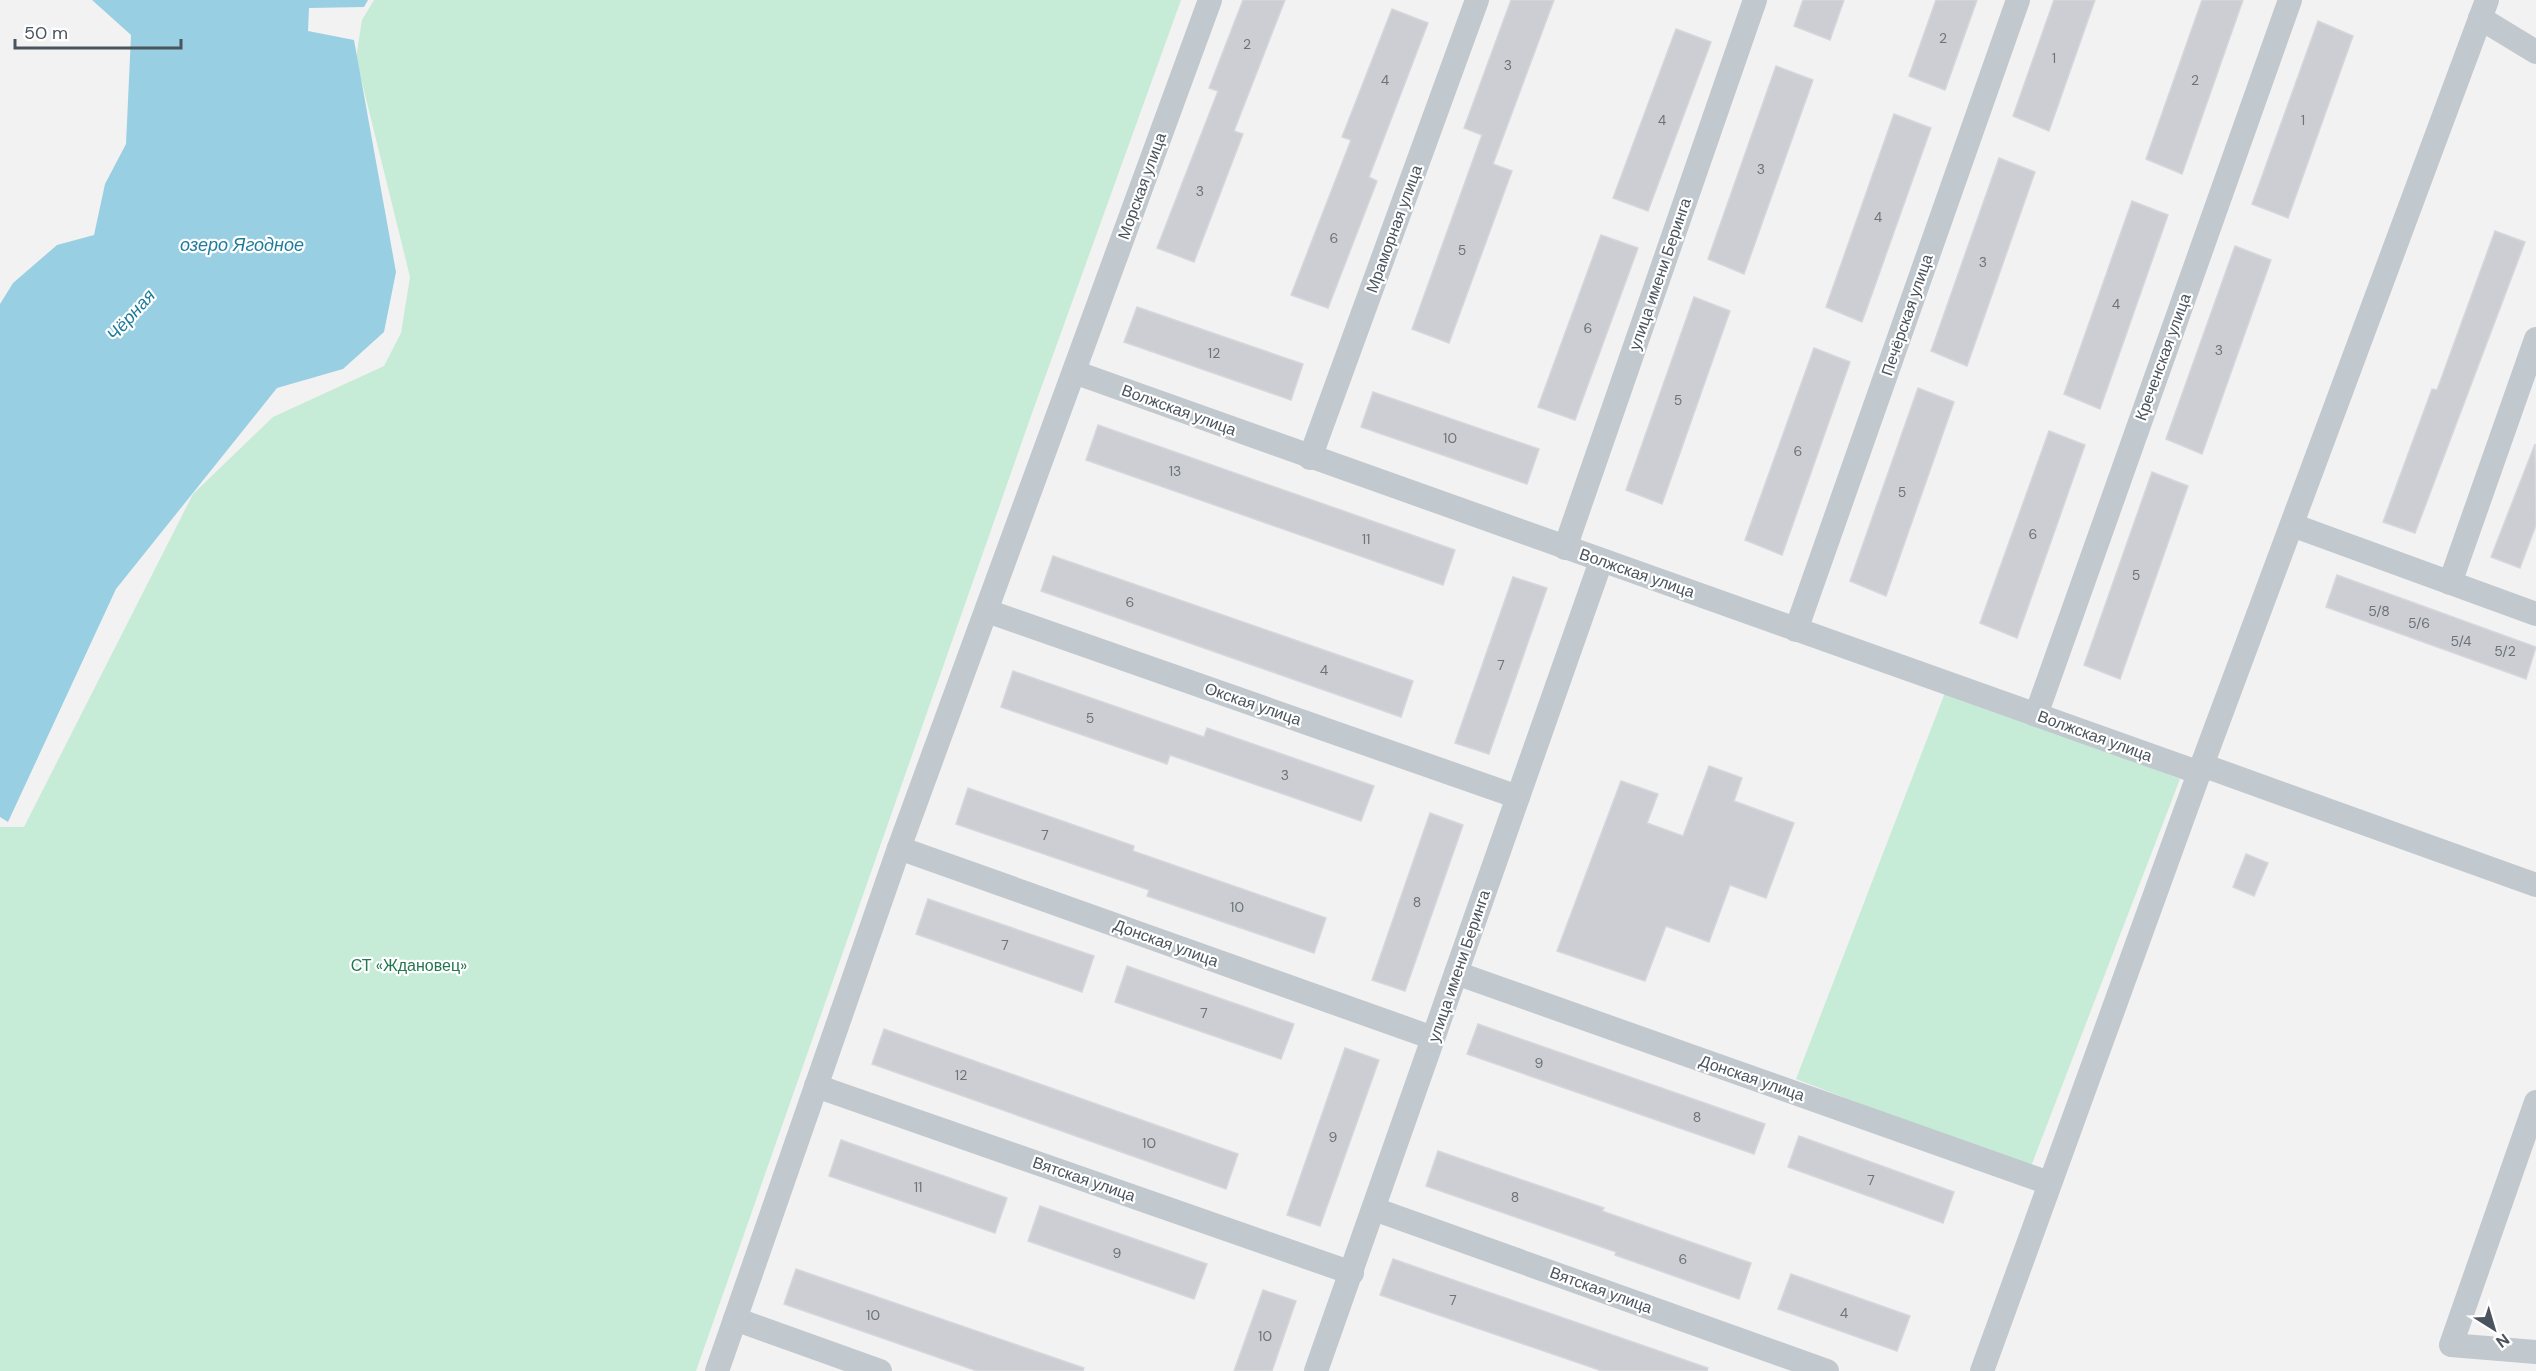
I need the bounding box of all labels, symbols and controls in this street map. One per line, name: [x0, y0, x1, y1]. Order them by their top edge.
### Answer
scale bar: [15, 12, 182, 50]
text: 50 m: [24, 21, 68, 45]
house number: 2: [1939, 29, 1947, 47]
house number: 2: [1243, 35, 1251, 53]
house number: 1: [2052, 49, 2056, 67]
house number: 3: [1504, 56, 1512, 74]
house number: 4: [1381, 71, 1390, 89]
house number: 2: [2191, 71, 2199, 89]
house number: 4: [1658, 111, 1667, 129]
house number: 1: [2301, 111, 2305, 129]
street label: Морская улица: [1113, 129, 1171, 242]
house number: 3: [1757, 160, 1765, 178]
street label: Мраморная улица: [1361, 162, 1427, 296]
house number: 3: [1196, 182, 1204, 200]
street label: улица имени Беринга: [1624, 195, 1696, 353]
house number: 4: [1874, 208, 1883, 226]
house number: 6: [1330, 229, 1338, 247]
water label: озеро Ягодное: [180, 233, 304, 257]
house number: 5: [1458, 241, 1466, 259]
street label: Печёрская улица: [1876, 251, 1938, 379]
house number: 3: [1979, 253, 1987, 271]
water label: Чёрная: [101, 284, 161, 346]
street label: Креченская улица: [2130, 290, 2196, 423]
house number: 4: [2112, 295, 2121, 313]
house number: 6: [1584, 319, 1592, 337]
house number: 3: [2215, 341, 2223, 359]
house number: 12: [1208, 344, 1220, 362]
street label: Волжская улица: [1119, 380, 1239, 440]
house number: 5: [1674, 391, 1682, 409]
house number: 10: [1443, 429, 1457, 447]
house number: 6: [1794, 442, 1802, 460]
house number: 13: [1169, 462, 1181, 480]
house number: 5: [1898, 483, 1906, 501]
house number: 6: [2029, 525, 2037, 543]
house number: 11: [1362, 530, 1370, 548]
street label: Волжская улица: [1577, 543, 1697, 603]
house number: 5: [2132, 566, 2140, 584]
house number: 6: [1126, 593, 1134, 611]
house number: 5/8: [2368, 602, 2390, 620]
house number: 5/6: [2408, 614, 2430, 632]
house number: 5/4: [2450, 632, 2472, 650]
house number: 5/2: [2494, 642, 2516, 660]
house number: 7: [1497, 656, 1505, 674]
house number: 4: [1320, 661, 1329, 679]
street label: Окская улица: [1202, 678, 1304, 730]
street label: Волжская улица: [2035, 706, 2155, 766]
house number: 5: [1086, 709, 1094, 727]
house number: 3: [1281, 766, 1289, 784]
house number: 7: [1041, 826, 1049, 844]
street label: улица имени Беринга: [1423, 887, 1495, 1045]
house number: 8: [1413, 893, 1421, 911]
house number: 10: [1230, 898, 1244, 916]
street label: Донская улица: [1111, 914, 1221, 972]
house number: 7: [1001, 936, 1009, 954]
park label: СТ «Ждановец»: [351, 955, 467, 976]
house number: 7: [1200, 1004, 1208, 1022]
street label: Донская улица: [1697, 1050, 1807, 1106]
house number: 9: [1535, 1054, 1544, 1072]
house number: 12: [955, 1066, 967, 1084]
house number: 8: [1693, 1108, 1701, 1126]
house number: 9: [1329, 1128, 1338, 1146]
house number: 10: [1142, 1134, 1156, 1152]
street label: Вятская улица: [1030, 1152, 1138, 1206]
house number: 7: [1867, 1171, 1875, 1189]
house number: 11: [914, 1178, 922, 1196]
house number: 8: [1511, 1188, 1519, 1206]
house number: 9: [1113, 1244, 1122, 1262]
house number: 6: [1679, 1250, 1687, 1268]
street label: Вятская улица: [1547, 1262, 1655, 1318]
house number: 7: [1449, 1291, 1457, 1309]
north arrow: [2464, 1299, 2524, 1359]
house number: 4: [1840, 1304, 1849, 1322]
house number: 10: [866, 1306, 880, 1324]
house number: 10: [1258, 1327, 1272, 1345]
text: N: [2492, 1329, 2514, 1352]

